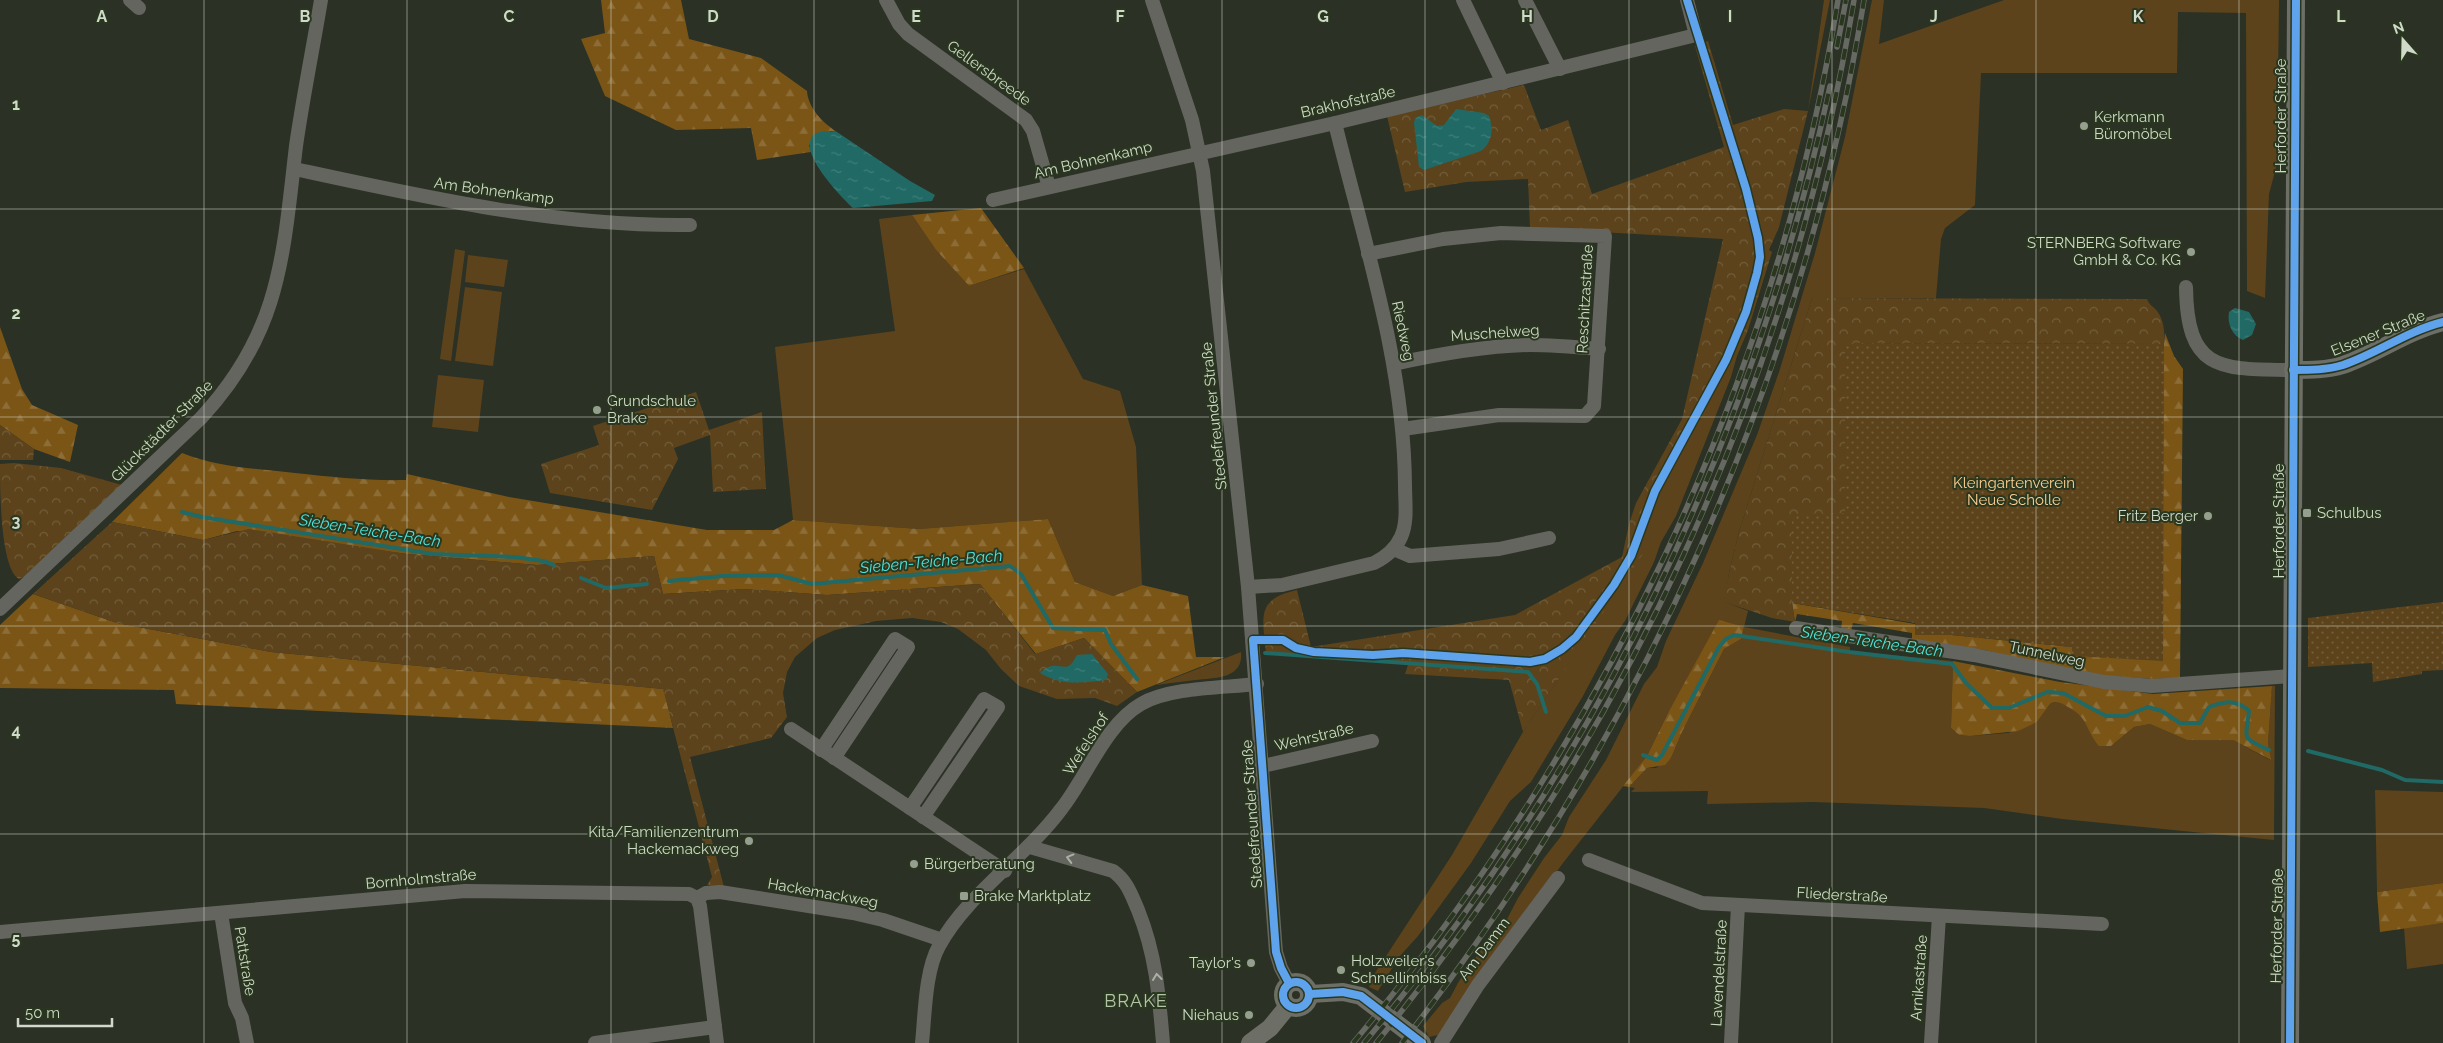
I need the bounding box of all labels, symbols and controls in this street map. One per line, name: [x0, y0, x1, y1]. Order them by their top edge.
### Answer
text: A: [97, 7, 108, 26]
text: B: [300, 7, 311, 26]
text: C: [504, 7, 515, 26]
text: D: [707, 7, 719, 26]
text: E: [911, 7, 921, 26]
text: F: [1115, 7, 1125, 26]
text: G: [1317, 7, 1329, 26]
text: H: [1521, 7, 1533, 26]
text: I: [1728, 7, 1732, 26]
text: J: [1930, 7, 1938, 26]
text: K: [2133, 7, 2144, 26]
text: L: [2336, 7, 2346, 26]
north arrow: [2378, 15, 2428, 65]
text: N: [2391, 18, 2406, 37]
street label: Gellersbreede: [944, 37, 1035, 110]
street label: Herforder Straße: [2272, 58, 2290, 174]
street label: Brakhofstraße: [1299, 82, 1397, 122]
text: 1: [12, 95, 20, 114]
place label: Kerkmann Büromöbel: [2094, 108, 2173, 143]
marker: Kerkmann Büromöbel: [2078, 120, 2090, 132]
street label: Am Bohnenkamp: [1032, 138, 1154, 182]
street label: Am Bohnenkamp: [433, 174, 555, 208]
place label: STERNBERG Software GmbH & Co. KG: [2027, 234, 2181, 269]
street label: Reschitzastraße: [1573, 244, 1597, 354]
marker: STERNBERG Software GmbH & Co. KG: [2185, 246, 2197, 258]
street label: Riedweg: [1388, 299, 1418, 363]
text: 2: [11, 304, 21, 323]
street label: Elsener Straße: [2328, 306, 2428, 360]
street label: Muschelweg: [1450, 321, 1540, 345]
street label: Stedefreunder Straße: [1197, 341, 1231, 491]
street label: Glückstädter Straße: [107, 376, 217, 486]
place label: Grundschule Brake: [607, 392, 696, 427]
marker: Grundschule Brake: [591, 404, 603, 416]
street label: Herforder Straße: [2270, 463, 2288, 579]
park label: Kleingartenverein Neue Scholle: [1953, 474, 2075, 509]
place label: Schulbus: [2317, 504, 2382, 522]
place label: Fritz Berger: [2118, 507, 2199, 525]
marker: Schulbus: [2301, 507, 2313, 519]
water label: Sieben-Teiche-Bach: [297, 510, 442, 551]
marker: Fritz Berger: [2202, 510, 2214, 522]
text: 3: [12, 512, 21, 531]
water label: Sieben-Teiche-Bach: [858, 546, 1003, 577]
water label: Sieben-Teiche-Bach: [1799, 622, 1944, 661]
street label: Tunnelweg: [2008, 637, 2086, 671]
street label: Wefelshof: [1059, 709, 1113, 779]
street label: Wehrstraße: [1273, 719, 1355, 755]
text: 4: [11, 721, 21, 740]
street label: Stedefreunder Straße: [1238, 739, 1266, 889]
place label: Kita/Familienzentrum Hackemackweg: [588, 823, 739, 858]
marker: Kita/Familienzentrum Hackemackweg: [743, 835, 755, 847]
one-way arrow: [1065, 853, 1074, 864]
place label: Bürgerberatung: [924, 855, 1035, 873]
marker: Bürgerberatung: [908, 858, 920, 870]
street label: Bornholmstraße: [365, 865, 477, 893]
street label: Herforder Straße: [2267, 868, 2287, 984]
street label: Hackemackweg: [766, 874, 880, 912]
street label: Fliederstraße: [1796, 884, 1888, 906]
place label: Brake Marktplatz: [974, 887, 1091, 905]
marker: Brake Marktplatz: [958, 890, 970, 902]
street label: Am Damm: [1454, 914, 1514, 984]
street label: Lavendelstraße: [1707, 919, 1731, 1027]
street label: Pattstraße: [231, 925, 259, 997]
text: 5: [12, 929, 21, 948]
street label: Arnikastraße: [1907, 934, 1931, 1022]
place label: Holzweiler's Schnellimbiss: [1351, 952, 1447, 987]
place label: Taylor's: [1189, 954, 1241, 972]
marker: Taylor's: [1245, 957, 1257, 969]
marker: Holzweiler's Schnellimbiss: [1335, 964, 1347, 976]
one-way arrow: [1152, 973, 1163, 981]
district label: BRAKE: [1104, 990, 1168, 1011]
scale bar: [18, 996, 111, 1028]
text: 50 m: [25, 1004, 60, 1022]
place label: Niehaus: [1182, 1006, 1239, 1024]
marker: Niehaus: [1243, 1009, 1255, 1021]

